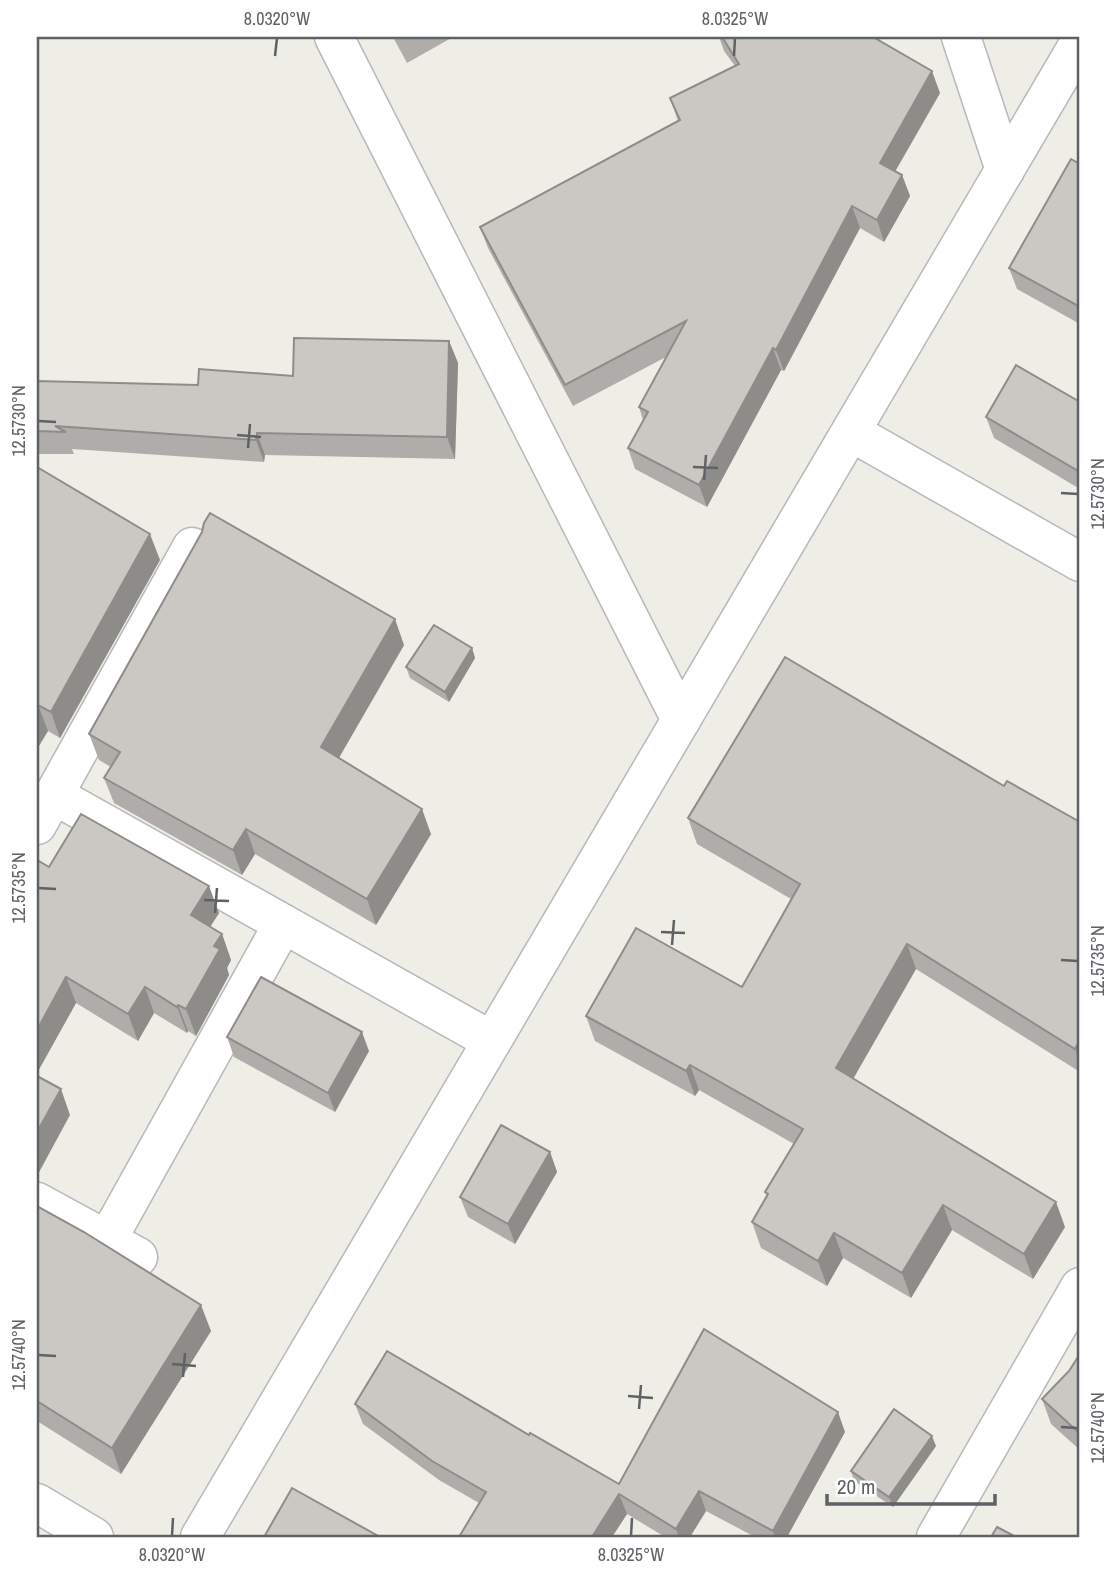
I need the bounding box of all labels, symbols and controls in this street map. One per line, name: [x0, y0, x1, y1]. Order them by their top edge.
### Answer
text: 8.0320°W: [244, 6, 310, 31]
text: 8.0325°W: [702, 6, 768, 31]
text: 12.5730°N: [6, 385, 31, 457]
text: 12.5730°N: [1085, 458, 1110, 530]
text: 12.5735°N: [6, 852, 31, 924]
text: 12.5735°N: [1085, 925, 1110, 997]
text: 12.5740°N: [6, 1319, 31, 1391]
text: 12.5740°N: [1085, 1392, 1110, 1464]
scale bar: [827, 1462, 995, 1506]
text: 20 m: [837, 1472, 875, 1501]
text: 8.0320°W: [139, 1542, 205, 1567]
text: 8.0325°W: [598, 1542, 664, 1567]

